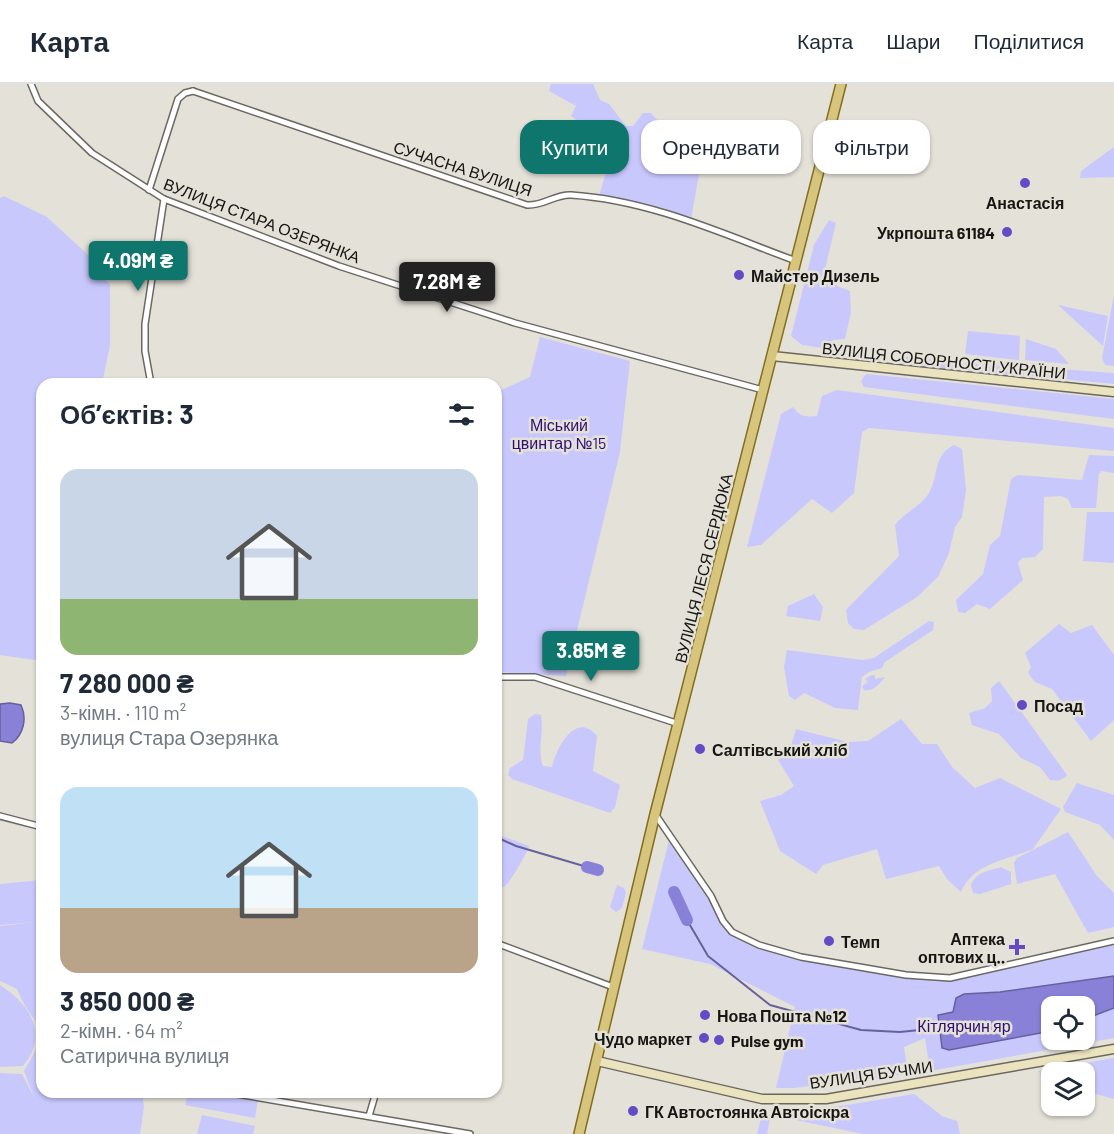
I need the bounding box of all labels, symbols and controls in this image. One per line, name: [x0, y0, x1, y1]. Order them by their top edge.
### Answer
text: Карта: [30, 24, 109, 58]
text: Карта: [797, 28, 853, 53]
text: Шари: [886, 28, 941, 53]
text: Поділитися: [974, 28, 1084, 53]
chip: Купити: [520, 120, 629, 174]
chip: Орендувати: [641, 120, 801, 174]
chip: Фільтри: [813, 120, 930, 174]
street label: СУЧАСНА ВУЛИЦЯ: [391, 137, 535, 199]
street label: ВУЛИЦЯ СТАРА ОЗЕРЯНКА: [161, 174, 363, 266]
marker: Анастасія: [1018, 176, 1032, 190]
place label: Анастасія: [986, 193, 1064, 212]
place label: Укрпошта 61184: [877, 223, 995, 242]
marker: Укрпошта 61184: [1000, 225, 1014, 239]
pin: 4.09M ₴: [83, 241, 193, 292]
text: 4.09M ₴: [103, 248, 173, 272]
pin: 7.28M ₴: [392, 262, 502, 313]
place label: Майстер Дизель: [751, 266, 880, 285]
marker: Майстер Дизель: [732, 268, 746, 282]
text: 7.28M ₴: [413, 269, 481, 293]
street label: ВУЛИЦЯ СОБОРНОСТІ УКРАЇНИ: [821, 338, 1067, 382]
text: Об’єктів: 3: [60, 398, 194, 429]
icon: filters: [445, 398, 478, 431]
park label: Міський цвинтар №15: [512, 415, 606, 452]
street label: ВУЛИЦЯ ЛЕСЯ СЕРДЮКА: [670, 471, 736, 665]
icon: home: [215, 508, 323, 616]
pin: 3.85M ₴: [536, 631, 646, 682]
text: 3.85M ₴: [556, 638, 626, 662]
text: 7 280 000 ₴: [60, 667, 194, 698]
place label: Посад: [1034, 696, 1083, 715]
marker: Посад: [1015, 698, 1029, 712]
text: 3-кімн. · 110 m²: [60, 700, 186, 724]
text: вулиця Стара Озерянка: [60, 725, 278, 749]
place label: Салтівський хліб: [712, 740, 848, 759]
marker: Салтівський хліб: [693, 742, 707, 756]
icon: home: [215, 826, 323, 934]
place label: Аптека оптових ц‥: [918, 929, 1005, 966]
place label: Темп: [841, 932, 880, 951]
marker: Темп: [822, 934, 836, 948]
marker: Аптека оптових ц‥: [1010, 940, 1024, 954]
text: 3 850 000 ₴: [60, 985, 194, 1016]
map controls: [1041, 996, 1095, 1116]
button: locate: [1041, 996, 1095, 1050]
place label: Нова Пошта №12: [717, 1006, 847, 1025]
marker: Нова Пошта №12: [698, 1008, 712, 1022]
park label: Кітлярчин яр: [917, 1016, 1011, 1035]
text: 2-кімн. · 64 m²: [60, 1018, 183, 1042]
place label: Чудо маркет: [594, 1029, 692, 1048]
marker: Чудо маркет: [697, 1031, 711, 1045]
place label: Pulse gym: [731, 1031, 803, 1050]
marker: Pulse gym: [712, 1033, 726, 1047]
text: Сатирична вулиця: [60, 1043, 229, 1067]
street label: ВУЛИЦЯ БУЧМИ: [808, 1056, 934, 1092]
button: layers: [1041, 1062, 1095, 1116]
place label: ГК Автостоянка Автоіскра: [645, 1102, 849, 1121]
marker: ГК Автостоянка Автоіскра: [626, 1104, 640, 1118]

